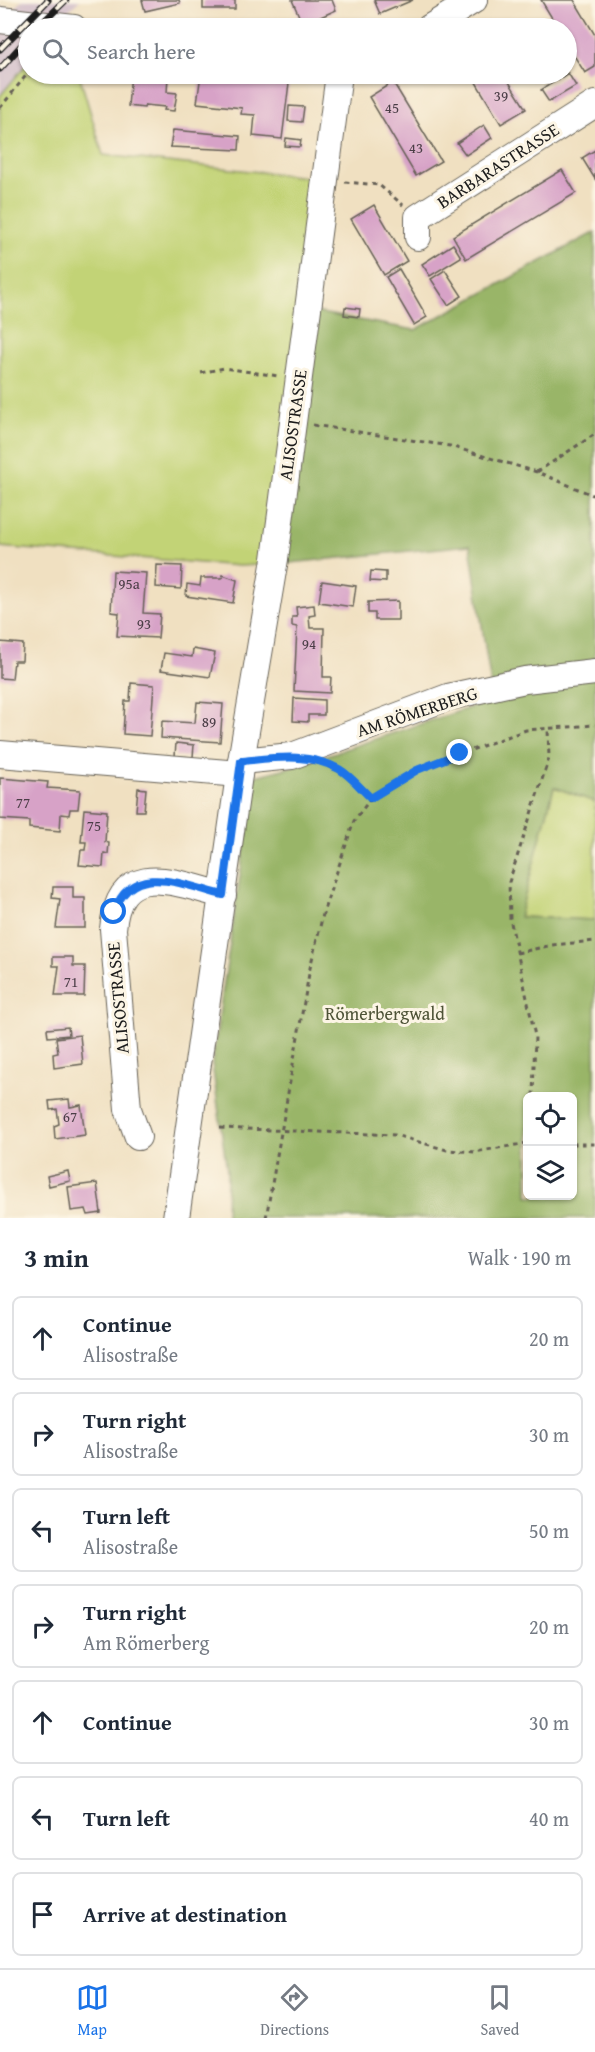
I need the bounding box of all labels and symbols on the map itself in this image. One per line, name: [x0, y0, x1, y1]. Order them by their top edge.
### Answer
house number: 39: [494, 85, 508, 106]
house number: 45: [385, 97, 399, 118]
street label: BARBARASTRASSE: [431, 116, 564, 215]
house number: 43: [409, 137, 423, 158]
street label: ALISOSTRASSE: [271, 368, 314, 482]
house number: 95a: [118, 573, 140, 594]
house number: 93: [137, 613, 151, 634]
house number: 94: [302, 633, 316, 654]
street label: AM RÖMERBERG: [353, 679, 481, 744]
house number: 89: [202, 711, 216, 732]
route end: [446, 739, 472, 765]
house number: 77: [16, 792, 30, 813]
house number: 75: [87, 815, 101, 836]
route start: [100, 898, 126, 924]
street label: ALISOSTRASSE: [99, 941, 136, 1055]
house number: 71: [64, 971, 78, 992]
park label: Römerbergwald: [325, 1000, 445, 1027]
house number: 67: [63, 1106, 77, 1127]

